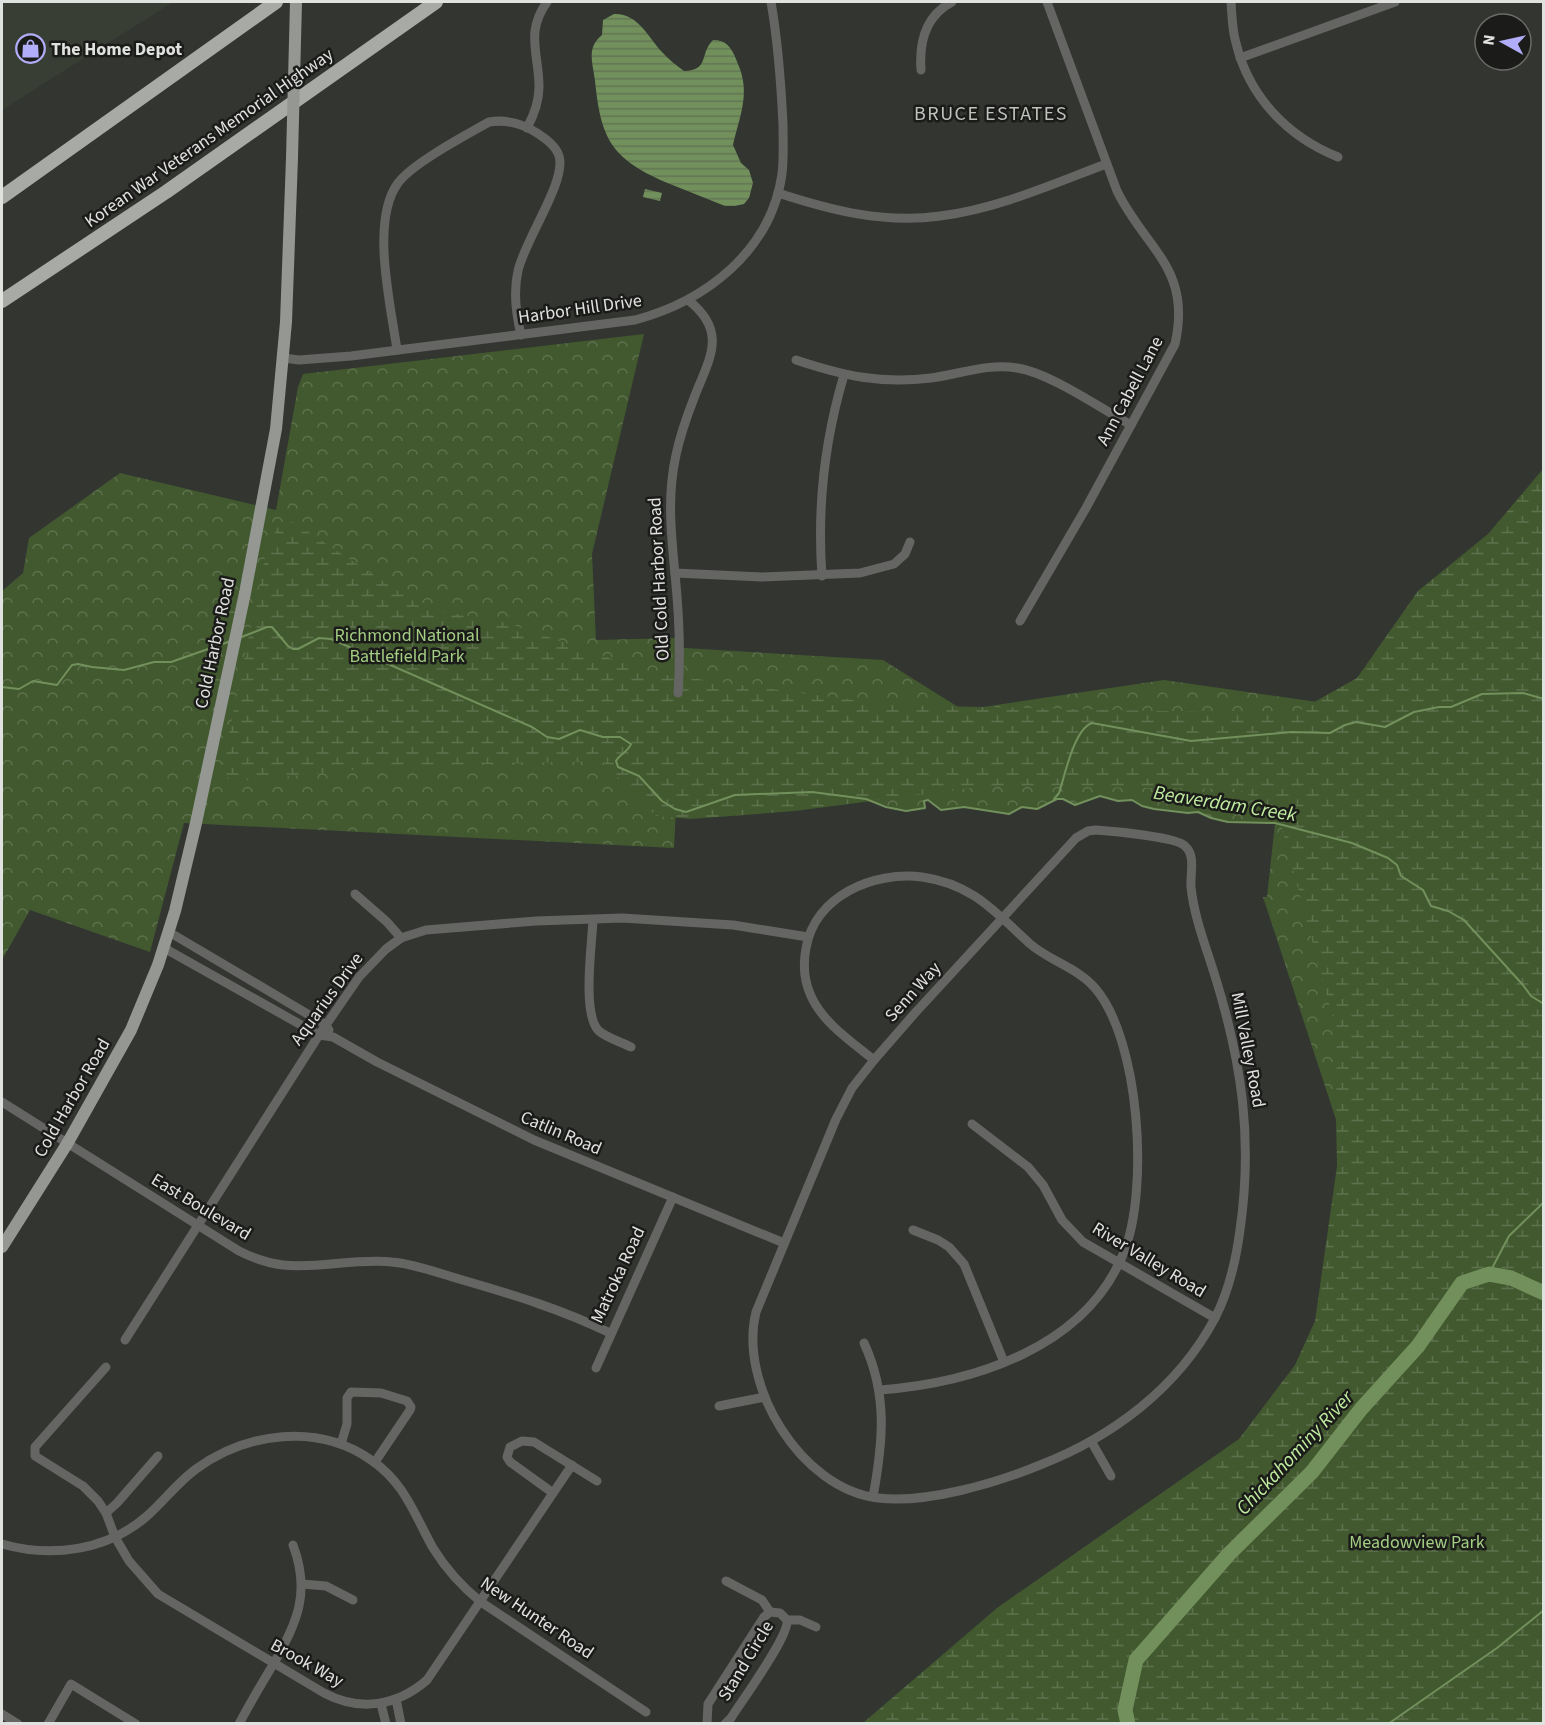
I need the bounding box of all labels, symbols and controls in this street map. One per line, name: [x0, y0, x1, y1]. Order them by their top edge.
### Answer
north arrow: [1473, 12, 1533, 72]
shop icon: The Home Depot: [14, 33, 46, 65]
text: N: [1478, 33, 1501, 47]
place label: The Home Depot: [51, 37, 182, 62]
street label: Korean War Veterans Memorial Highway: [80, 42, 339, 234]
district label: BRUCE ESTATES: [914, 100, 1068, 128]
street label: Harbor Hill Drive: [517, 288, 643, 330]
street label: Ann Cabell Lane: [1091, 332, 1169, 450]
street label: Old Cold Harbor Road: [642, 497, 676, 661]
street label: Cold Harbor Road: [189, 575, 241, 711]
park label: Richmond National Battlefield Park: [334, 623, 480, 669]
water label: Beaverdam Creek: [1151, 779, 1299, 829]
street label: Aquarius Drive: [285, 947, 369, 1051]
street label: Senn Way: [879, 956, 947, 1028]
street label: Mill Valley Road: [1225, 990, 1271, 1110]
street label: Cold Harbor Road: [28, 1034, 116, 1162]
street label: Catlin Road: [516, 1105, 606, 1161]
street label: East Boulevard: [146, 1167, 256, 1247]
street label: River Valley Road: [1087, 1216, 1211, 1304]
street label: Matroka Road: [585, 1223, 651, 1327]
water label: Chickahominy River: [1230, 1384, 1361, 1521]
park label: Meadowview Park: [1349, 1530, 1485, 1555]
street label: New Hunter Road: [475, 1571, 599, 1665]
street label: Stand Circle: [712, 1616, 780, 1706]
street label: Brook Way: [266, 1633, 349, 1694]

